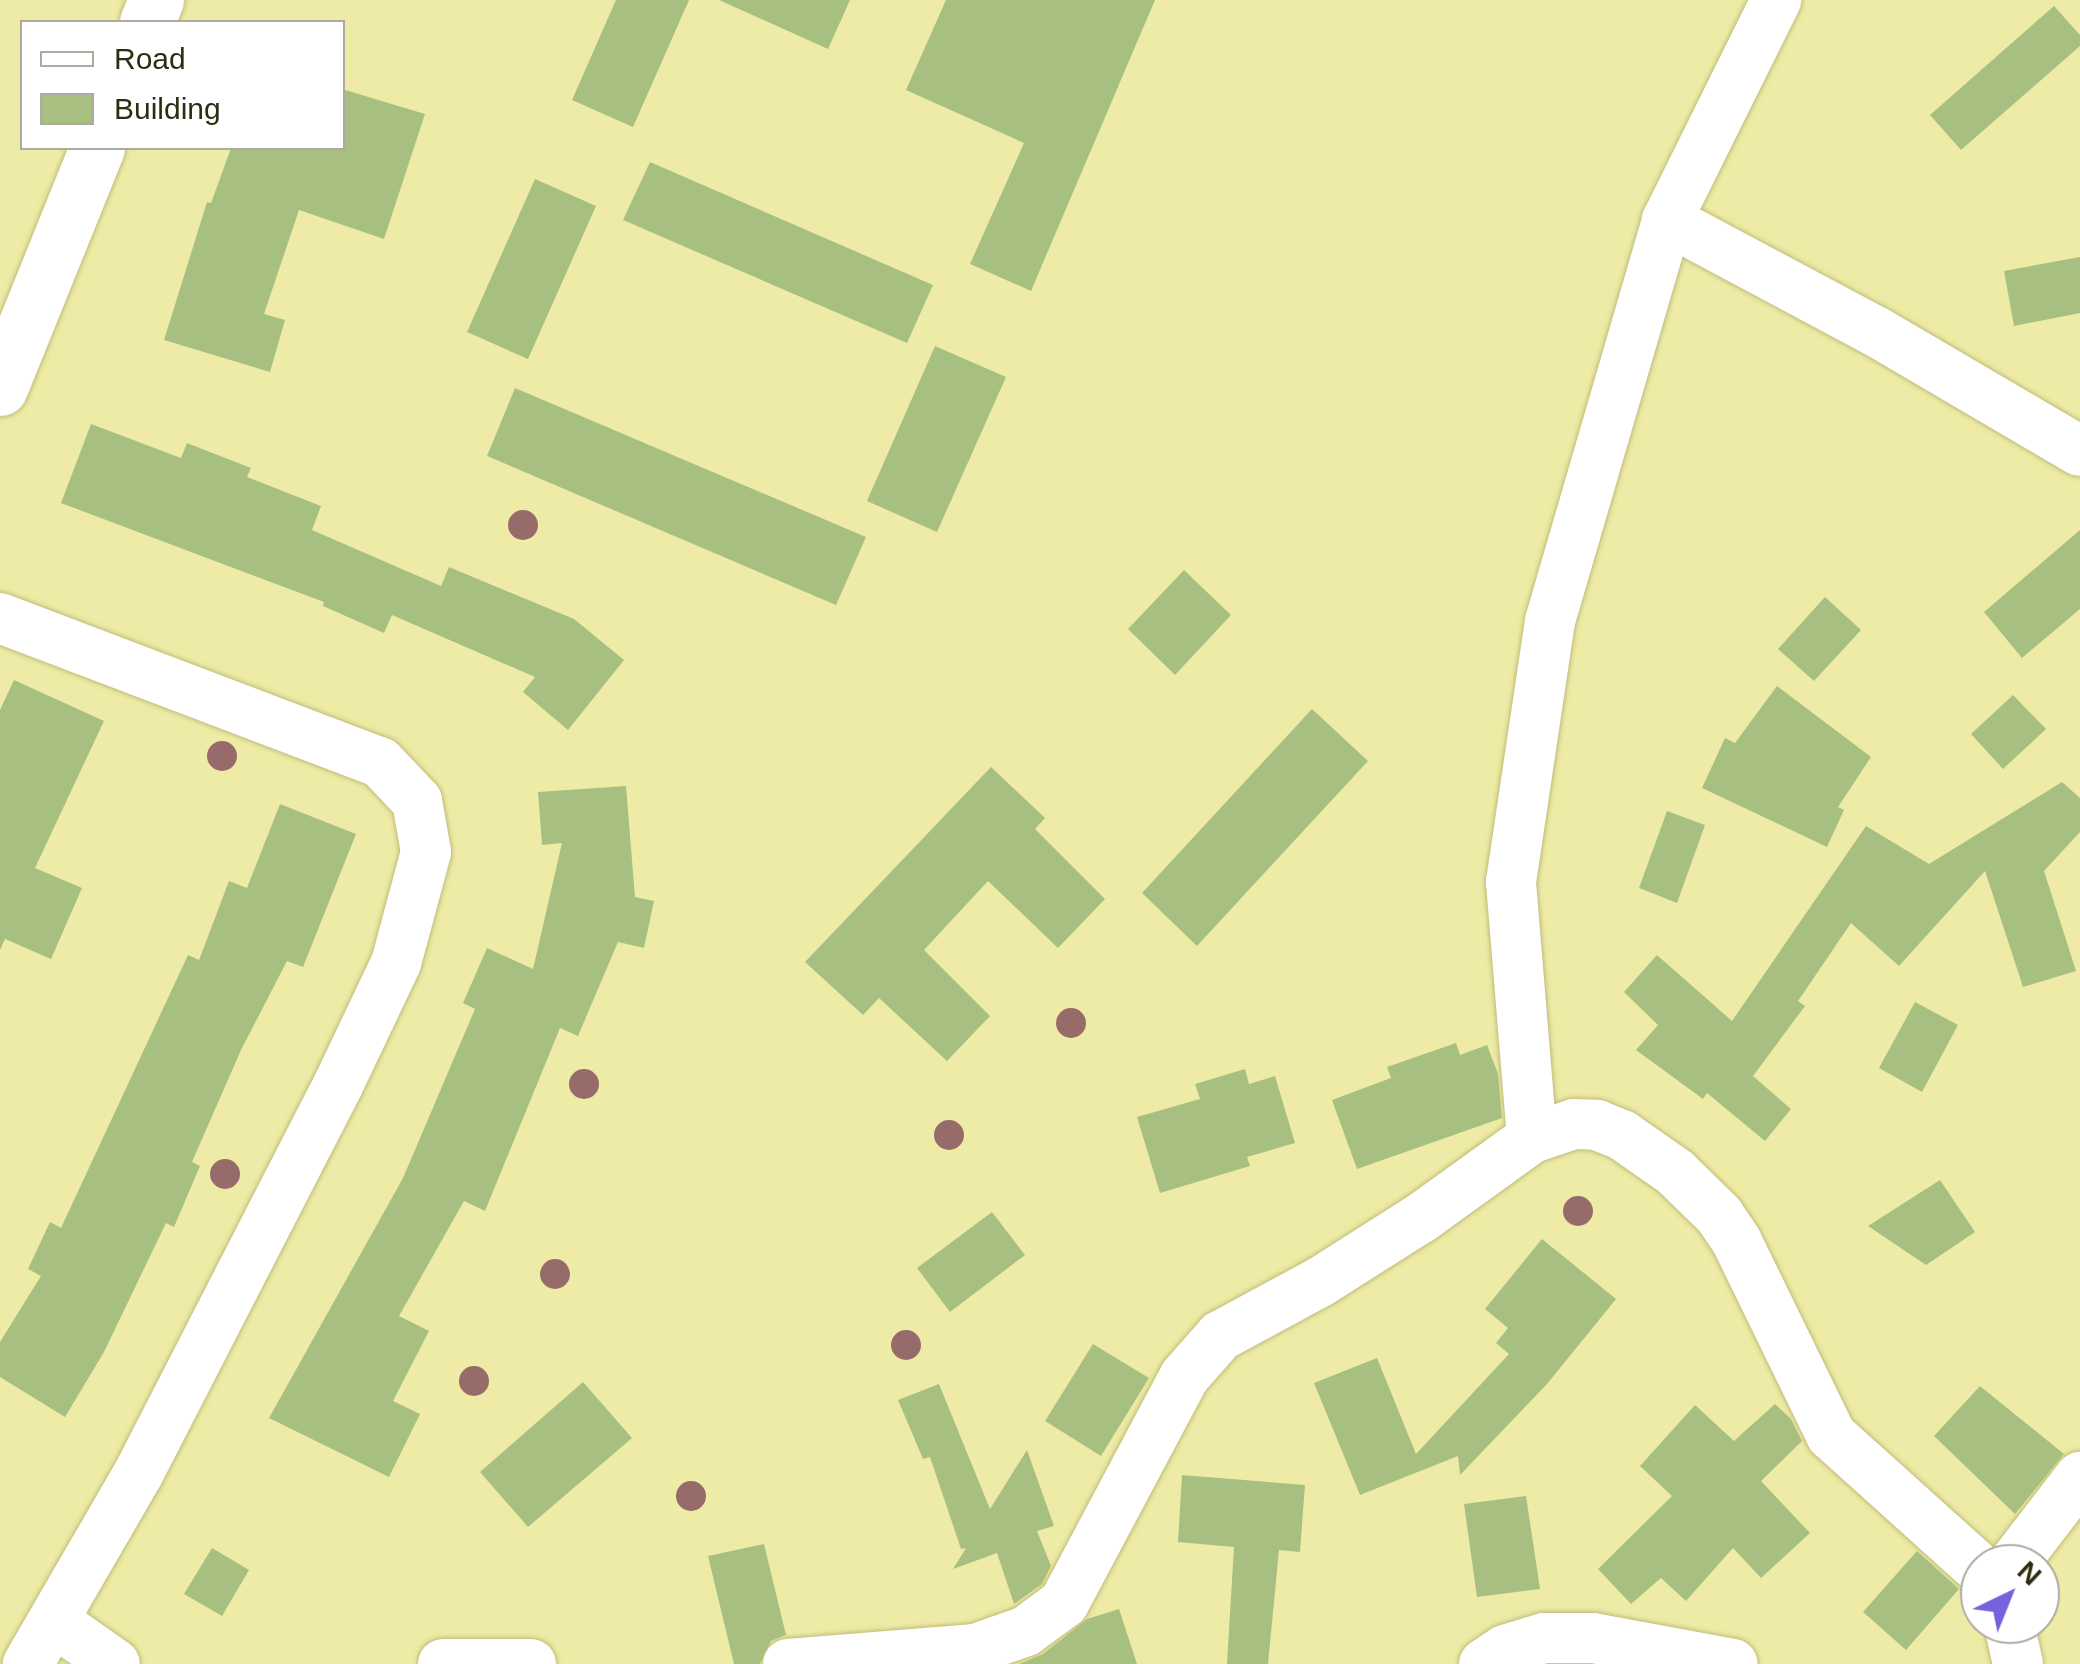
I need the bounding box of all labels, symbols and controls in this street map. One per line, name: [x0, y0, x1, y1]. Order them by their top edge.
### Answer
legend: [20, 20, 345, 150]
text: Road: [114, 42, 186, 75]
text: Building: [114, 92, 221, 125]
north arrow: [1960, 1544, 2060, 1644]
text: N: [2011, 1555, 2047, 1591]

